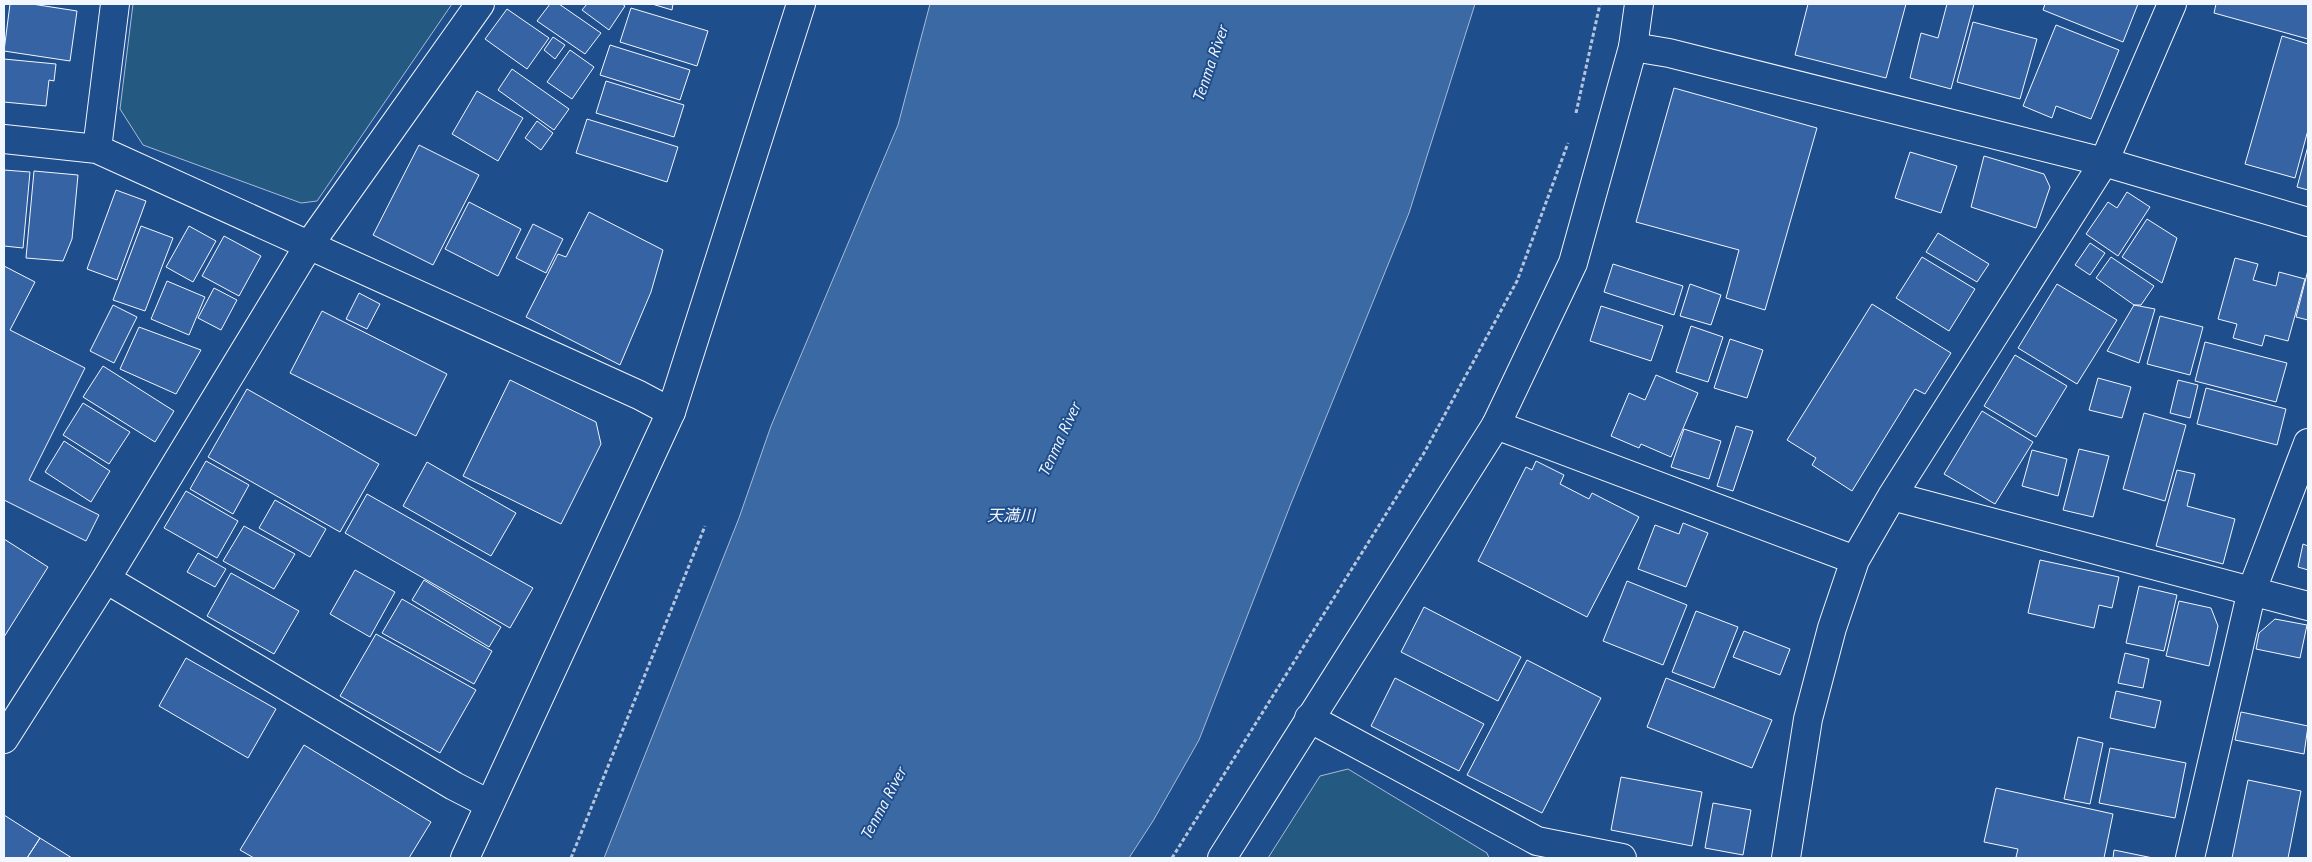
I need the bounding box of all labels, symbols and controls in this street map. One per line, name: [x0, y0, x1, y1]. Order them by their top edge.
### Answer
water label: Tenma River: [1188, 21, 1233, 104]
water label: Tenma River: [1033, 397, 1086, 479]
water label: 天満川: [987, 505, 1037, 525]
water label: Tenma River: [856, 762, 911, 843]

